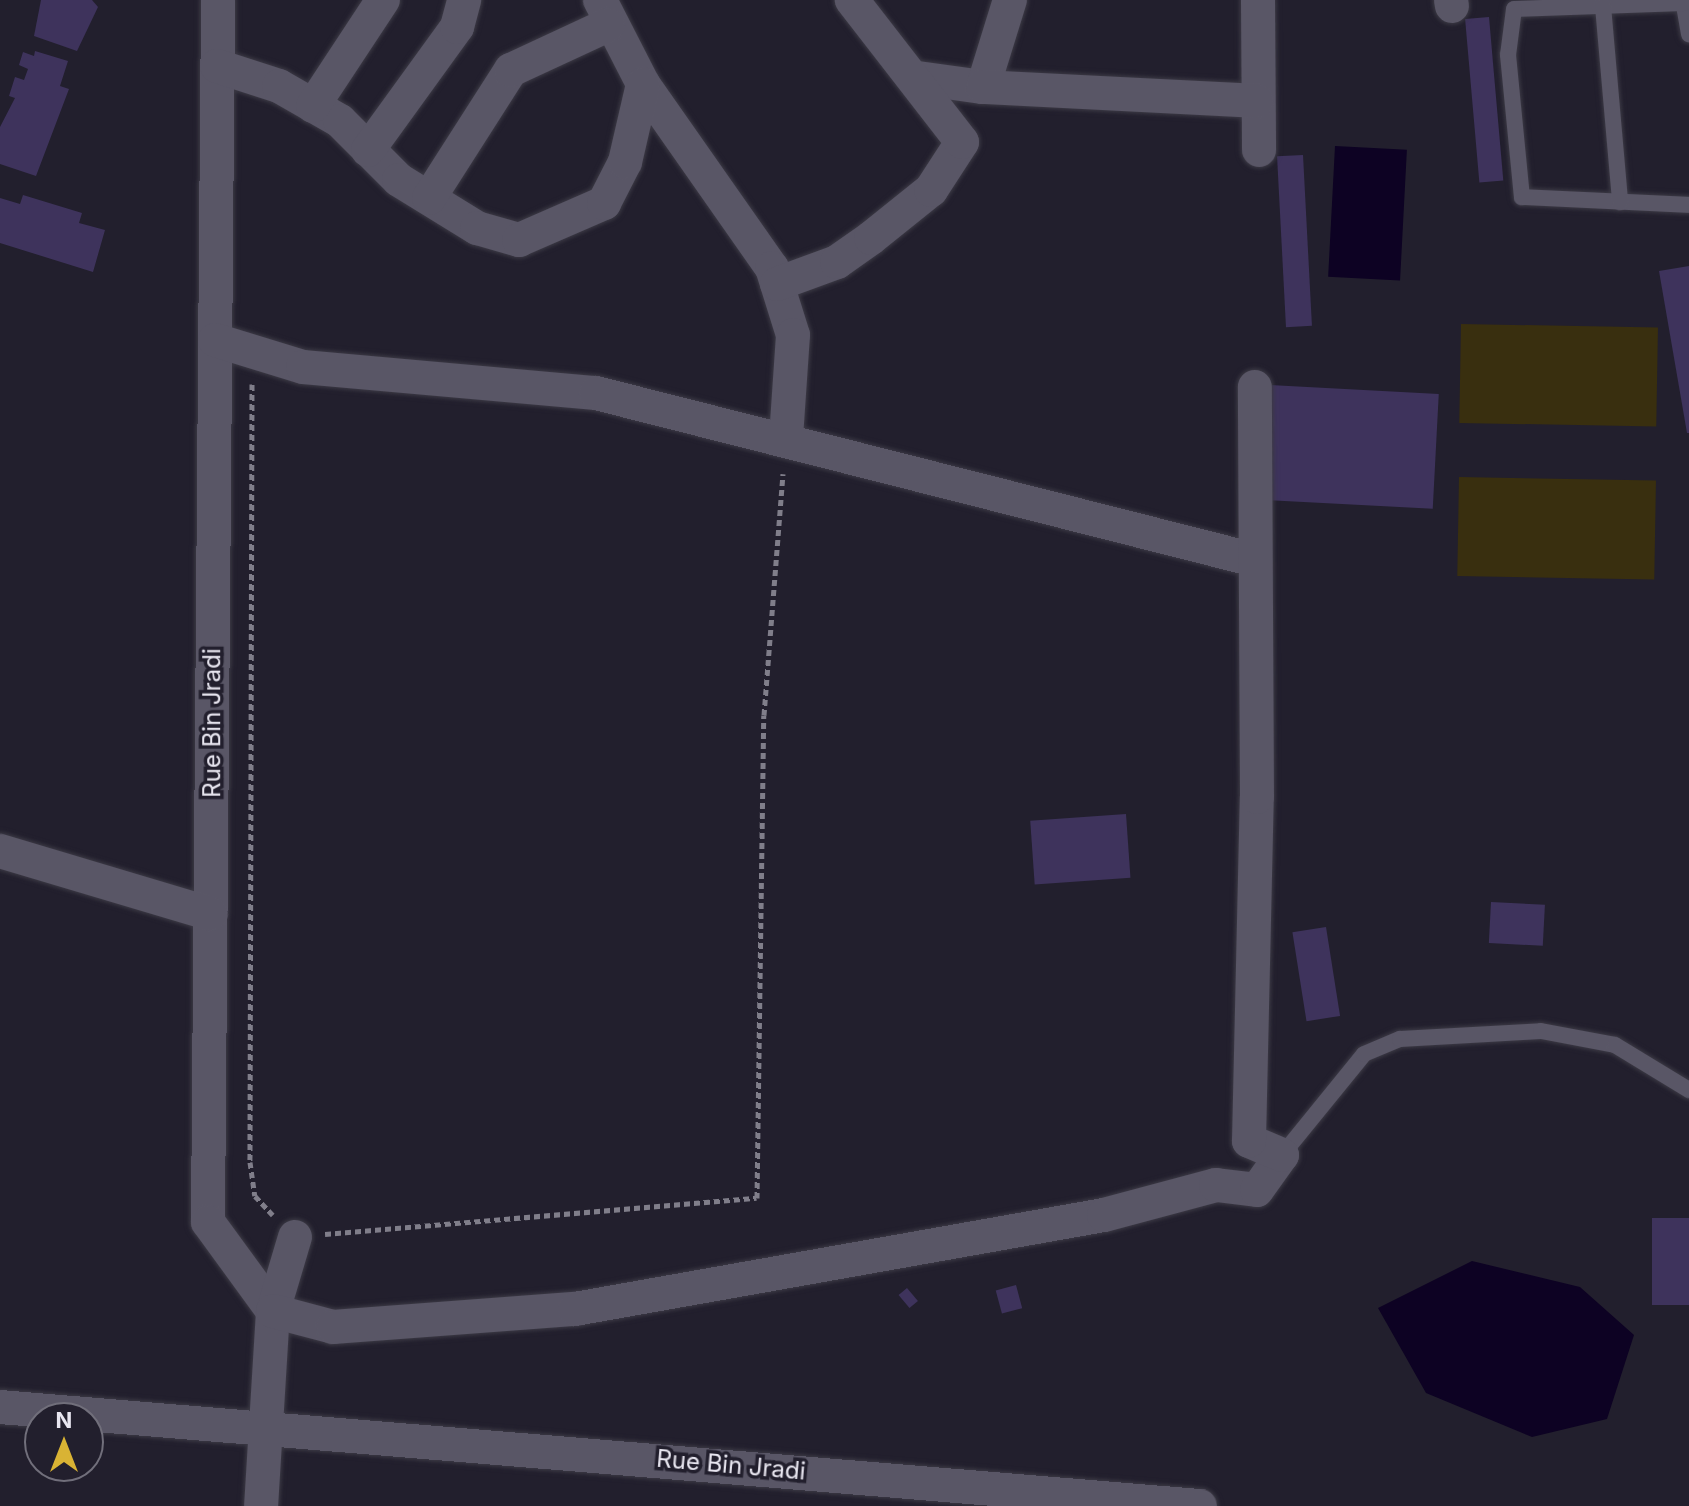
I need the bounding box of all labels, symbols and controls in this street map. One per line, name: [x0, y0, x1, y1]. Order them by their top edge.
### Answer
street label: Rue Bin Jradi: [198, 648, 226, 798]
north arrow: [24, 1402, 104, 1482]
text: N: [56, 1407, 72, 1433]
street label: Rue Bin Jradi: [655, 1444, 807, 1486]

